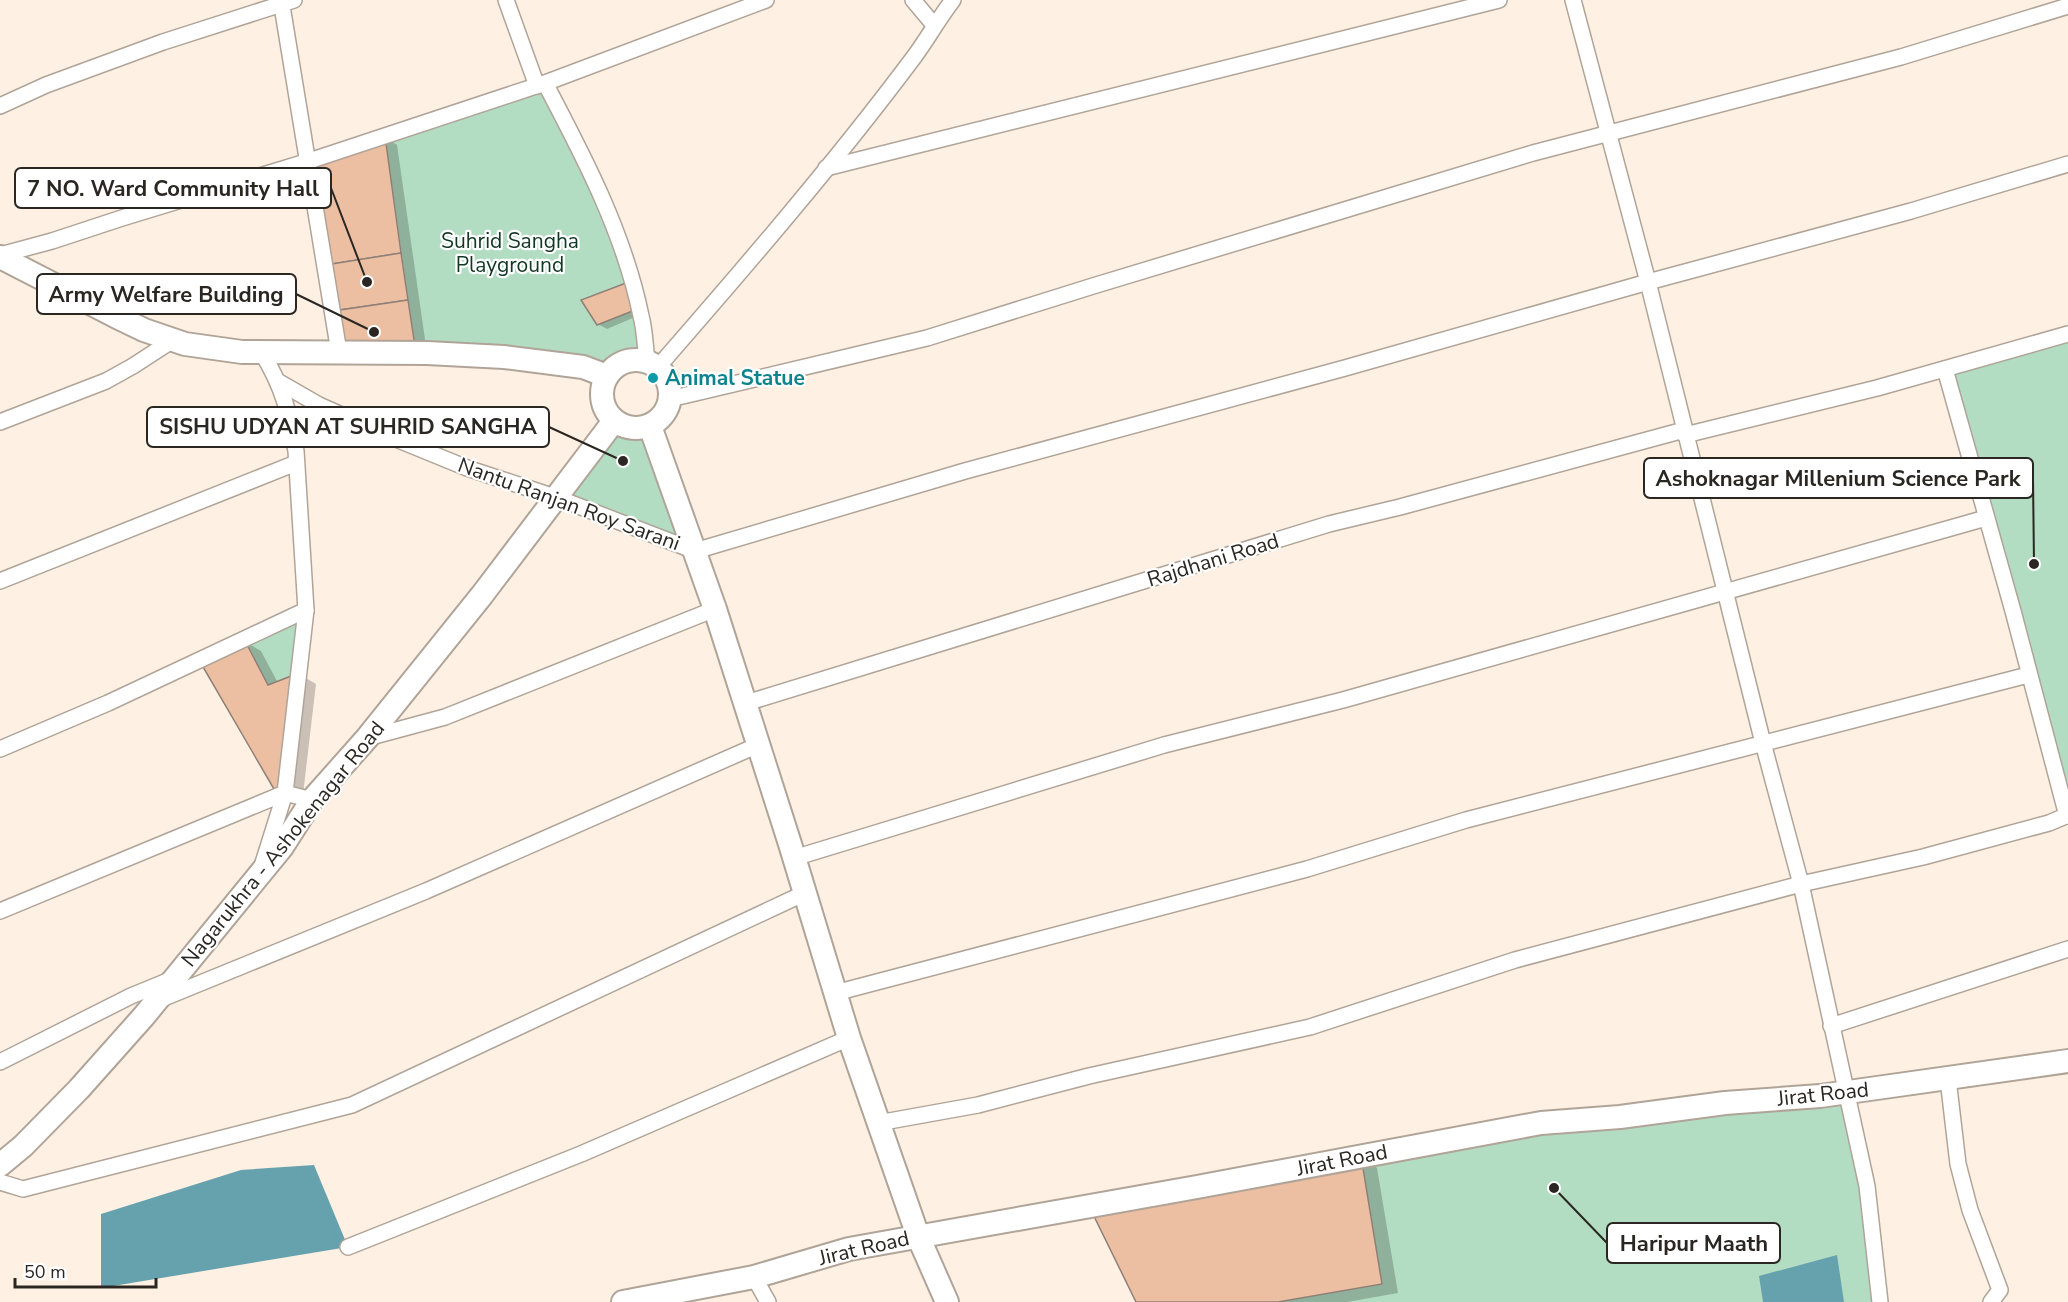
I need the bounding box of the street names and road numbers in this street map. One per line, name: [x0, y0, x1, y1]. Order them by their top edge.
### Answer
street label: Nantu Ranjan Roy Sarani: [454, 451, 684, 557]
street label: Rajdhani Road: [1144, 527, 1282, 593]
street label: Nagarukhra - Ashokenagar Road: [175, 715, 391, 973]
street label: Jirat Road: [1775, 1075, 1870, 1113]
street label: Jirat Road: [1293, 1137, 1390, 1183]
street label: Jirat Road: [815, 1224, 912, 1272]

